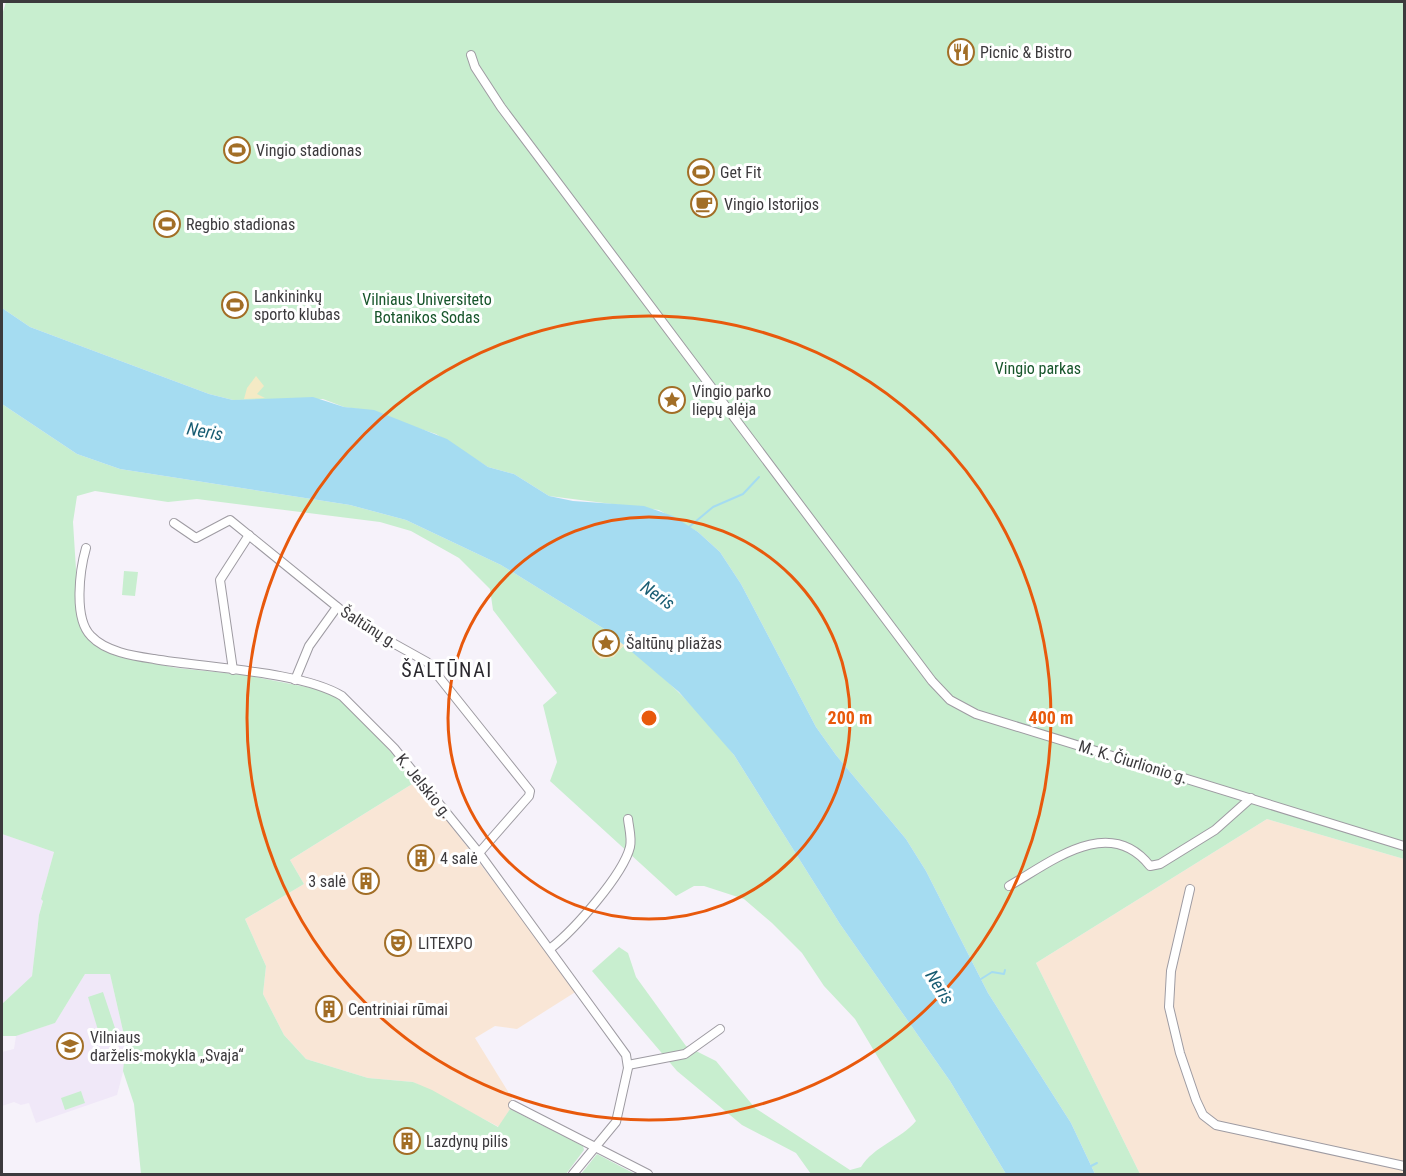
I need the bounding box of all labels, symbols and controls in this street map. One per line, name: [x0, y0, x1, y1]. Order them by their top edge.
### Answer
restaurant icon: Picnic & Bistro: [946, 37, 976, 67]
place label: Picnic & Bistro: [980, 43, 1072, 62]
sports icon: Vingio stadionas: [222, 135, 252, 165]
place label: Vingio stadionas: [256, 141, 362, 160]
sports icon: Get Fit: [686, 157, 716, 187]
place label: Get Fit: [720, 163, 762, 182]
cafe icon: Vingio Istorijos: [689, 189, 719, 219]
place label: Vingio Istorijos: [724, 195, 819, 214]
sports icon: Regbio stadionas: [152, 209, 182, 239]
place label: Regbio stadionas: [186, 215, 295, 234]
place label: Lankininkų sporto klubas: [254, 287, 340, 324]
sports icon: Lankininkų sporto klubas: [220, 290, 250, 320]
park label: Vilniaus Universiteto Botanikos Sodas: [362, 290, 492, 327]
park label: Vingio parkas: [995, 359, 1081, 378]
place label: Vingio parko liepų alėja: [692, 382, 771, 419]
place icon: Vingio parko liepų alėja: [657, 385, 687, 415]
water label: Neris: [185, 418, 225, 444]
water label: Neris: [637, 576, 679, 614]
street label: Šaltūnų g.: [337, 602, 401, 652]
place icon: Šaltūnų pliažas: [591, 628, 621, 658]
place label: Šaltūnų pliažas: [626, 634, 722, 653]
district label: ŠALTŪNAI: [401, 658, 493, 682]
text: 200 m: [828, 707, 872, 728]
text: 400 m: [1029, 707, 1073, 728]
centre of rings: [639, 708, 659, 728]
street label: M. K. Čiurlionio g.: [1076, 736, 1190, 788]
street label: K. Jelskio g.: [392, 750, 456, 822]
building icon: 4 salė: [406, 843, 436, 873]
place label: 4 salė: [440, 849, 478, 868]
building icon: 3 salė: [351, 866, 381, 896]
place label: 3 salė: [308, 872, 346, 891]
theatre icon: LITEXPO: [383, 928, 413, 958]
place label: LITEXPO: [418, 934, 473, 953]
water label: Neris: [921, 966, 959, 1008]
building icon: Centriniai rūmai: [314, 994, 344, 1024]
place label: Centriniai rūmai: [348, 1000, 448, 1019]
place label: Vilniaus darželis-mokykla „Svaja“: [90, 1028, 244, 1065]
school or university icon: Vilniaus darželis-mokykla „Svaja“: [55, 1031, 85, 1061]
building icon: Lazdynų pilis: [392, 1126, 422, 1156]
place label: Lazdynų pilis: [426, 1132, 508, 1151]

